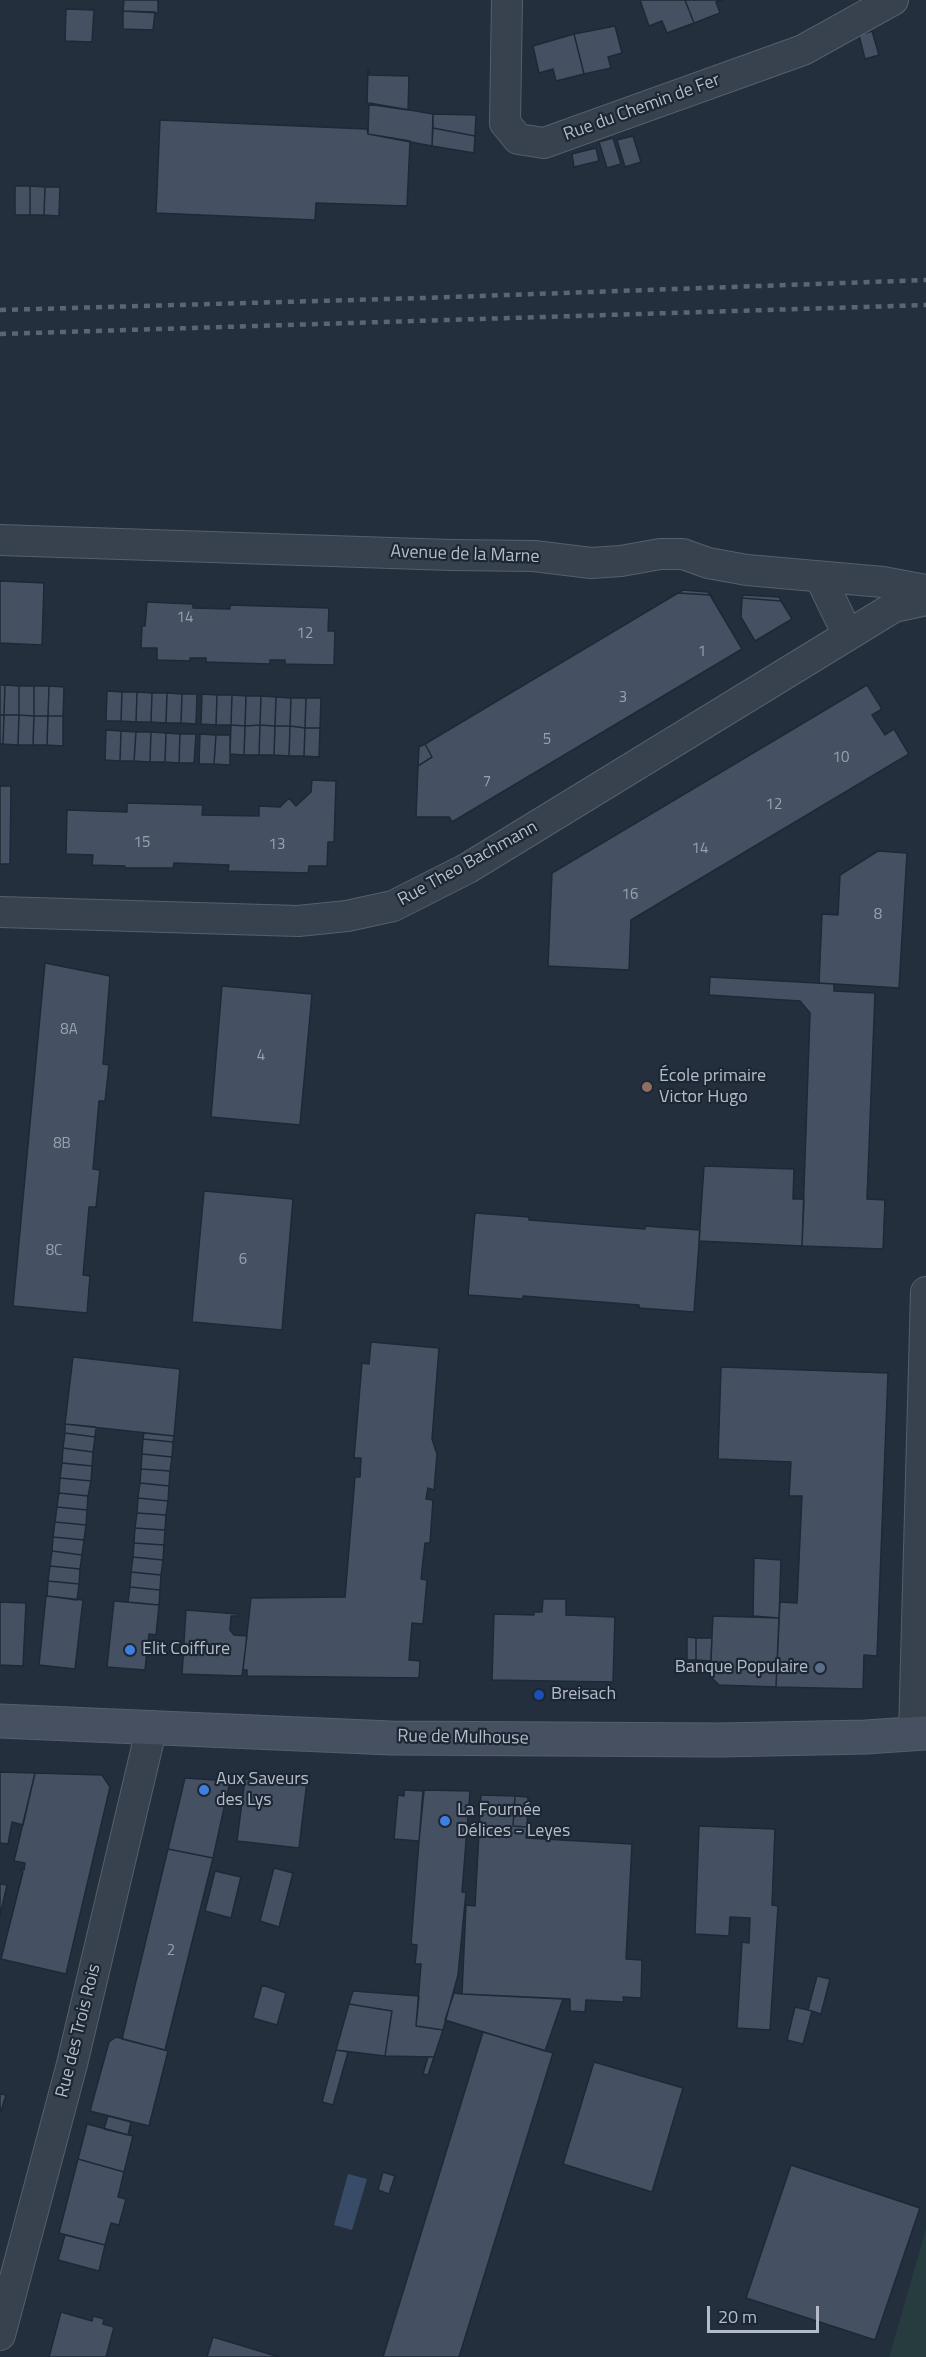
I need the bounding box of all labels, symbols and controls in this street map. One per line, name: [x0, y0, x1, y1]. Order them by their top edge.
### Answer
street label: Rue du Chemin de Fer: [561, 70, 723, 146]
street label: Avenue de la Marne: [390, 542, 540, 568]
house number: 14: [177, 609, 193, 627]
house number: 12: [297, 625, 313, 643]
house number: 1: [698, 643, 706, 661]
house number: 3: [619, 689, 627, 707]
house number: 5: [543, 731, 551, 749]
house number: 10: [833, 749, 849, 767]
house number: 7: [483, 773, 491, 791]
house number: 12: [766, 796, 782, 814]
street label: Rue Theo Bachmann: [394, 817, 542, 911]
house number: 15: [134, 834, 150, 852]
house number: 13: [269, 836, 285, 854]
house number: 14: [692, 840, 708, 858]
house number: 16: [622, 886, 638, 904]
house number: 8: [874, 906, 882, 924]
house number: 8A: [60, 1021, 78, 1039]
house number: 4: [257, 1047, 265, 1065]
place label: École primaire Victor Hugo: [659, 1066, 766, 1108]
marker: École primaire Victor Hugo: [640, 1080, 654, 1094]
house number: 8B: [53, 1135, 71, 1153]
house number: 8C: [46, 1242, 62, 1260]
house number: 6: [239, 1251, 247, 1269]
place label: Elit Coiffure: [142, 1639, 230, 1661]
marker: Elit Coiffure: [123, 1643, 137, 1657]
place label: Banque Populaire: [675, 1657, 808, 1679]
marker: Banque Populaire: [813, 1661, 827, 1675]
place label: Breisach: [551, 1684, 616, 1706]
marker: Breisach: [532, 1688, 546, 1702]
street label: Rue de Mulhouse: [397, 1726, 529, 1750]
place label: Aux Saveurs des Lys: [216, 1769, 309, 1812]
marker: Aux Saveurs des Lys: [197, 1783, 211, 1797]
place label: La Fournée Délices - Leyes: [457, 1800, 570, 1842]
marker: La Fournée Délices - Leyes: [438, 1814, 452, 1828]
house number: 2: [167, 1942, 175, 1960]
street label: Rue des Trois Rois: [52, 1962, 106, 2100]
scale bar: [710, 2294, 822, 2332]
text: 20 m: [718, 2303, 757, 2330]

